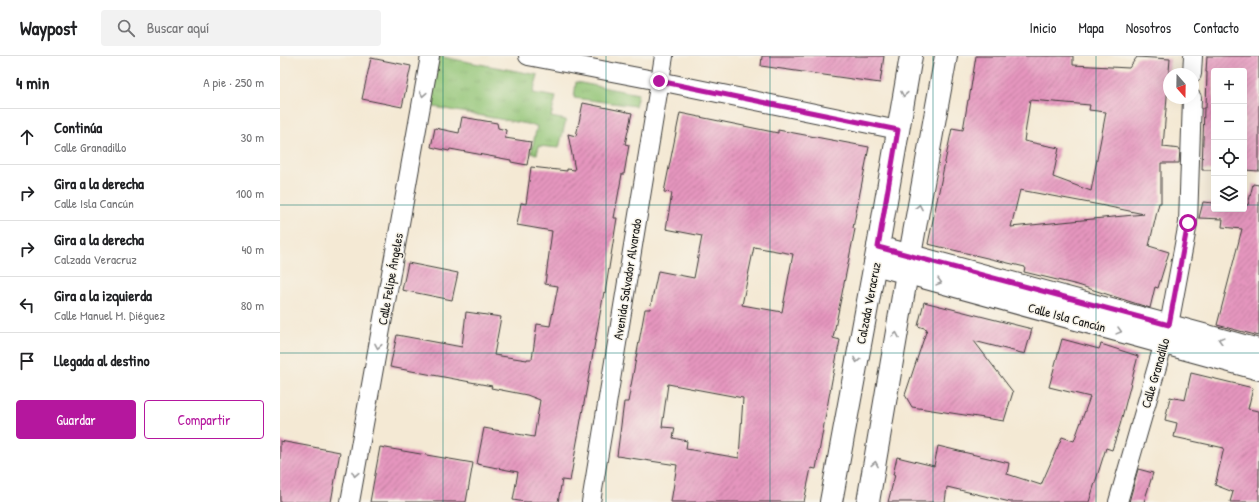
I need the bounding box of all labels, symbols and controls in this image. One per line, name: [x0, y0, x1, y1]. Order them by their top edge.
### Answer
search box: [101, 10, 381, 46]
text: Waypost: [20, 15, 77, 41]
icon: search: [115, 17, 137, 39]
text: Buscar aquí: [147, 17, 209, 38]
text: Inicio: [1030, 18, 1056, 37]
text: Mapa: [1078, 18, 1104, 37]
text: Nosotros: [1126, 18, 1171, 37]
text: Contacto: [1193, 18, 1239, 37]
north arrow: [1163, 68, 1199, 104]
map controls: [1211, 68, 1247, 212]
button: +: [1211, 68, 1247, 104]
text: 4 min: [16, 71, 49, 94]
route end: [650, 72, 668, 90]
text: A pie · 250 m: [203, 73, 264, 91]
one-way arrow: [419, 91, 428, 98]
one-way arrow: [901, 91, 909, 97]
button: −: [1211, 104, 1247, 140]
text: Continúa: [54, 117, 102, 138]
icon: ahead: [16, 126, 38, 148]
text: 30 m: [241, 128, 264, 146]
text: Calle Granadillo: [54, 138, 126, 156]
button: locate: [1211, 140, 1247, 176]
text: Gira a la derecha: [54, 173, 144, 194]
button: layers: [1211, 176, 1247, 212]
icon: right: [16, 182, 38, 204]
text: 100 m: [236, 184, 264, 202]
text: Calle Isla Cancún: [54, 194, 134, 212]
one-way arrow: [914, 204, 922, 210]
route start: [1179, 214, 1197, 232]
street label: Avenida Salvador Alvarado: [609, 217, 645, 341]
text: Gira a la derecha: [54, 229, 144, 250]
street label: Calle Felipe Ángeles: [373, 232, 407, 326]
icon: right: [16, 238, 38, 260]
text: 40 m: [241, 240, 264, 258]
text: Calzada Veracruz: [54, 250, 137, 268]
street label: Calzada Veracruz: [851, 260, 885, 345]
one-way arrow: [936, 277, 943, 286]
text: Gira a la izquierda: [54, 285, 152, 306]
icon: left: [16, 294, 38, 316]
text: 80 m: [241, 296, 264, 314]
street label: Calle Isla Cancún: [1026, 298, 1108, 336]
text: Calle Manuel M. Diéguez: [54, 306, 165, 324]
one-way arrow: [1115, 326, 1122, 335]
one-way arrow: [891, 332, 900, 338]
street label: Calle Granadillo: [1136, 336, 1174, 410]
one-way arrow: [1218, 336, 1225, 344]
one-way arrow: [374, 343, 383, 350]
icon: arrive: [16, 350, 38, 372]
text: Llegada al destino: [54, 350, 150, 371]
one-way arrow: [853, 357, 862, 363]
button: Guardar: [16, 400, 136, 439]
button: Compartir: [144, 400, 264, 439]
one-way arrow: [870, 460, 879, 467]
one-way arrow: [352, 471, 360, 478]

